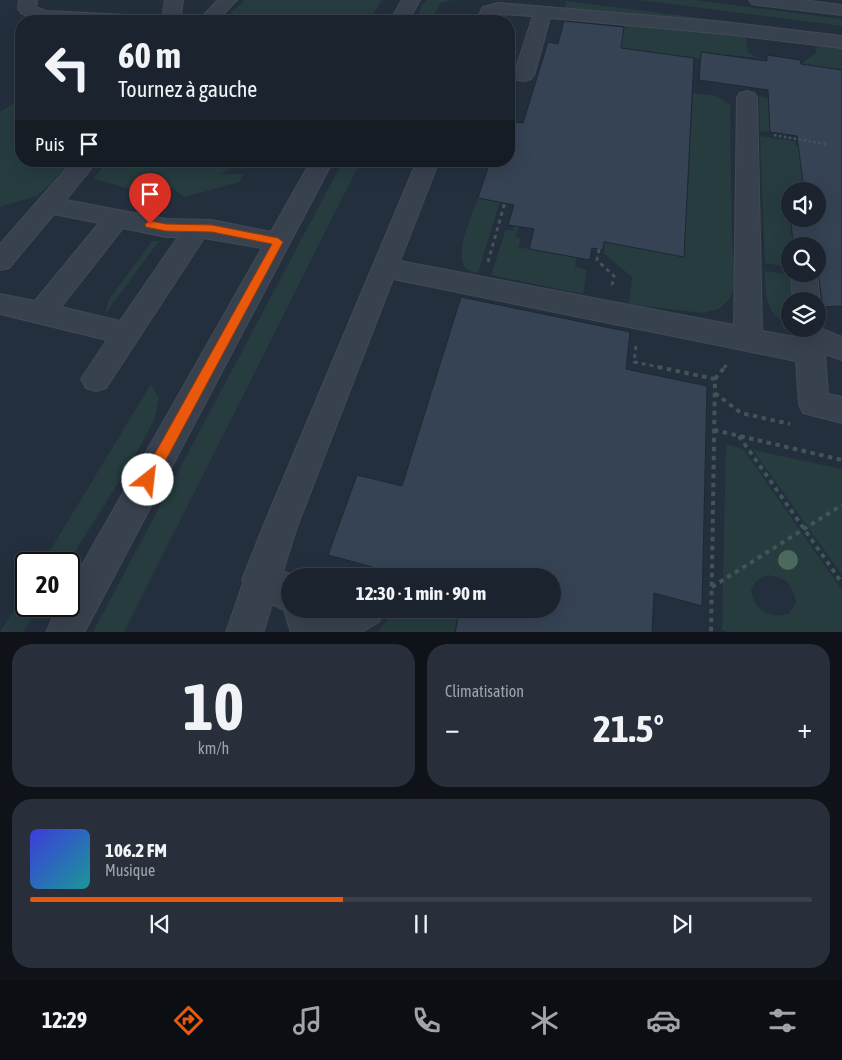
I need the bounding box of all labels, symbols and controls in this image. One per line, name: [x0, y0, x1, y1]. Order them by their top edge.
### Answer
icon: left: [35, 35, 100, 100]
text: 60 m: [118, 35, 181, 75]
text: Tournez à gauche: [118, 76, 257, 102]
icon: arrive: [75, 130, 103, 158]
text: Puis: [35, 133, 65, 155]
pin: [129, 173, 171, 224]
icon: arrive: [136, 180, 164, 208]
map controls: [781, 182, 826, 337]
button: sound: [781, 182, 826, 227]
button: search: [781, 237, 826, 282]
button: layers: [781, 292, 826, 337]
position arrow: [121, 453, 173, 505]
speed limit sign: 20: [15, 552, 80, 617]
text: 12:30 · 1 min · 90 m: [356, 582, 486, 604]
text: 10: [183, 669, 244, 744]
text: Climatisation: [445, 682, 524, 700]
text: 21.5°: [593, 707, 664, 750]
text: −: [445, 712, 460, 744]
text: +: [797, 712, 812, 744]
text: km/h: [198, 739, 229, 757]
text: 106.2 FM: [105, 839, 167, 861]
text: Musique: [105, 861, 155, 879]
icon: previous: [146, 910, 174, 938]
icon: pause: [407, 910, 435, 938]
icon: next: [668, 910, 696, 938]
icon: directions: [171, 1003, 206, 1038]
icon: music: [290, 1003, 325, 1038]
icon: phone: [409, 1003, 444, 1038]
icon: climate: [527, 1003, 562, 1038]
icon: car: [646, 1003, 681, 1038]
icon: filters: [765, 1003, 800, 1038]
text: 12:29: [42, 1007, 87, 1033]

